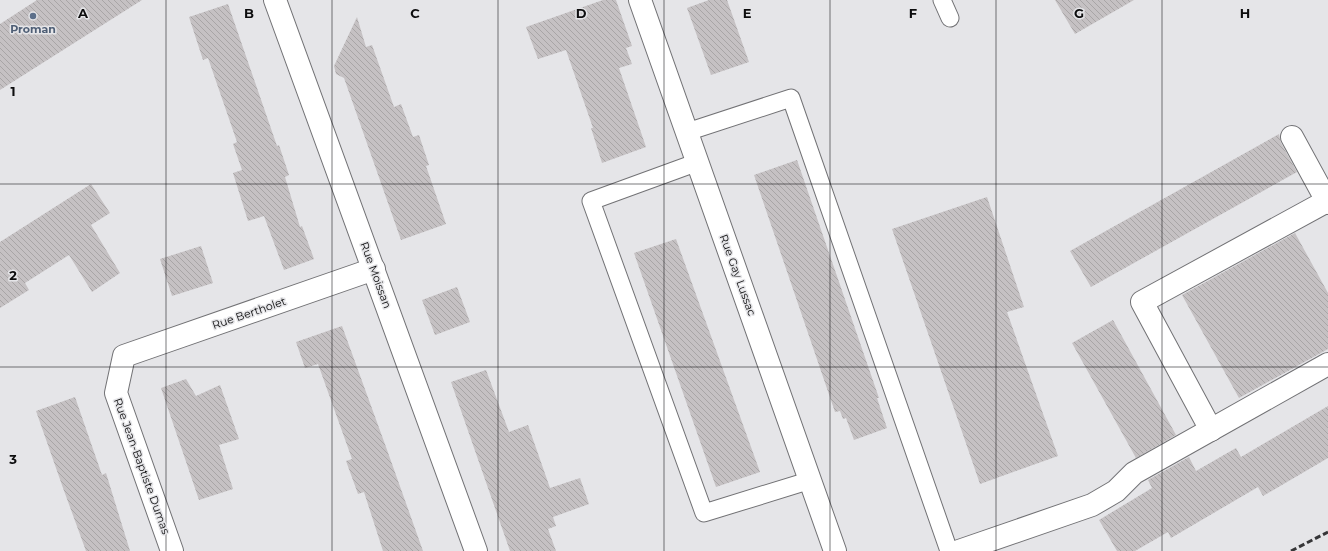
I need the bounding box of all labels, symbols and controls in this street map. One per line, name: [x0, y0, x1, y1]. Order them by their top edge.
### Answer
text: A: [77, 5, 89, 21]
text: B: [244, 5, 254, 21]
text: C: [410, 5, 420, 21]
text: D: [576, 5, 587, 21]
text: E: [743, 5, 752, 21]
text: F: [909, 5, 917, 21]
text: G: [1074, 5, 1084, 21]
text: H: [1240, 5, 1250, 21]
marker: Proman: [28, 11, 38, 21]
place label: Proman: [10, 22, 56, 36]
text: 1: [10, 83, 16, 99]
street label: Rue Gay Lussac: [717, 232, 759, 318]
street label: Rue Moissan: [357, 240, 395, 310]
text: 2: [9, 267, 17, 283]
street label: Rue Bertholet: [210, 294, 288, 332]
street label: Rue Jean-Baptiste Dumas: [111, 396, 173, 537]
text: 3: [8, 451, 17, 467]

